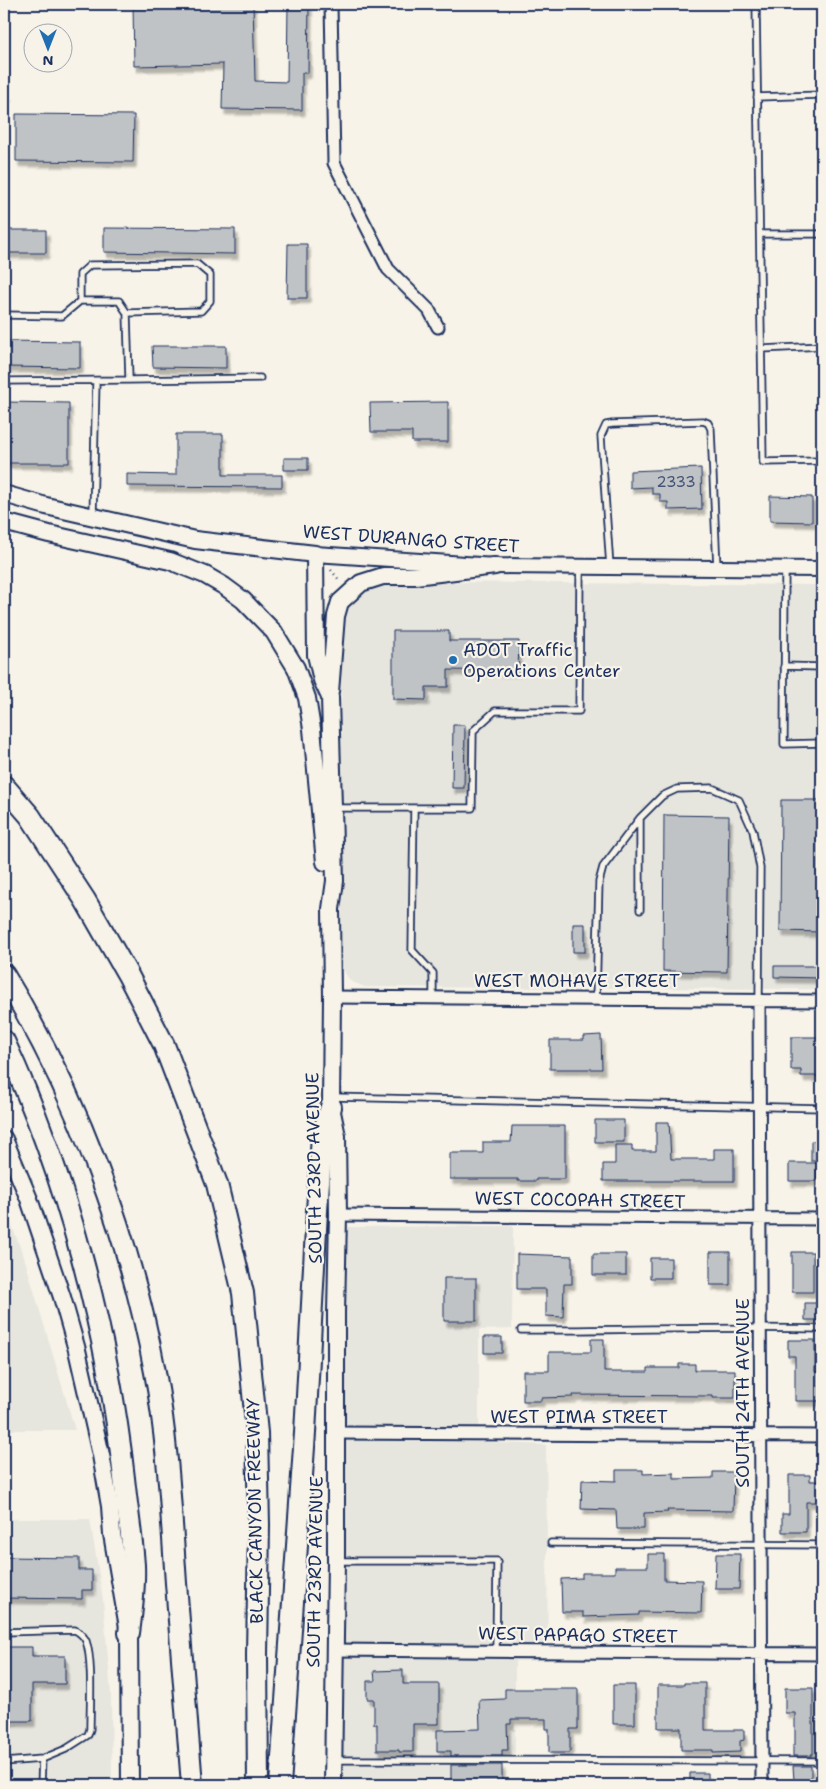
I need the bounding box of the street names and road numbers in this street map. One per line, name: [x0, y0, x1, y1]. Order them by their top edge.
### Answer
street label: WEST DURANGO STREET: [302, 519, 520, 559]
street label: WEST MOHAVE STREET: [474, 969, 680, 993]
street label: SOUTH 23RD AVENUE: [300, 1072, 328, 1264]
street label: WEST COCOPAH STREET: [474, 1186, 686, 1214]
street label: SOUTH 24TH AVENUE: [731, 1298, 755, 1488]
street label: BLACK CANYON FREEWAY: [241, 1398, 269, 1624]
street label: WEST PIMA STREET: [490, 1405, 668, 1429]
street label: SOUTH 23RD AVENUE: [301, 1476, 329, 1668]
street label: WEST PAPAGO STREET: [478, 1621, 678, 1649]

